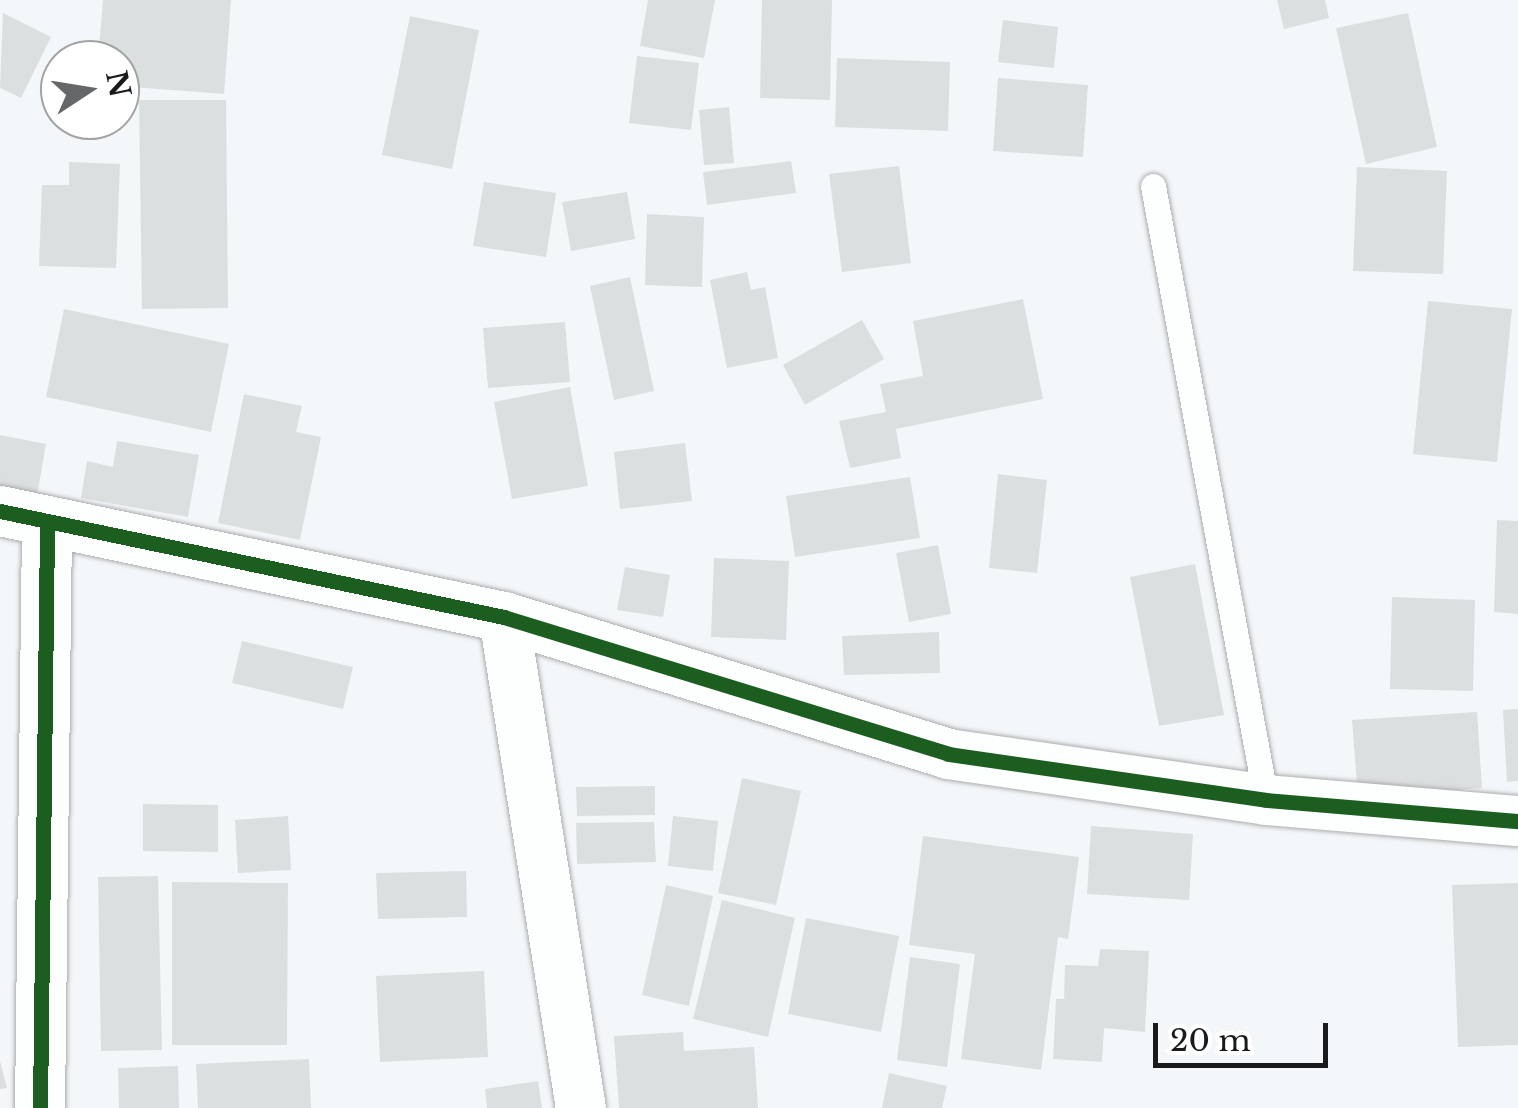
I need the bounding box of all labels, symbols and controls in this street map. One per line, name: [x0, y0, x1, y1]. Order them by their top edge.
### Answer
north arrow: [40, 40, 140, 140]
text: N: [98, 68, 138, 101]
scale bar: [1158, 1003, 1333, 1065]
text: 20 m: [1170, 1022, 1251, 1059]

